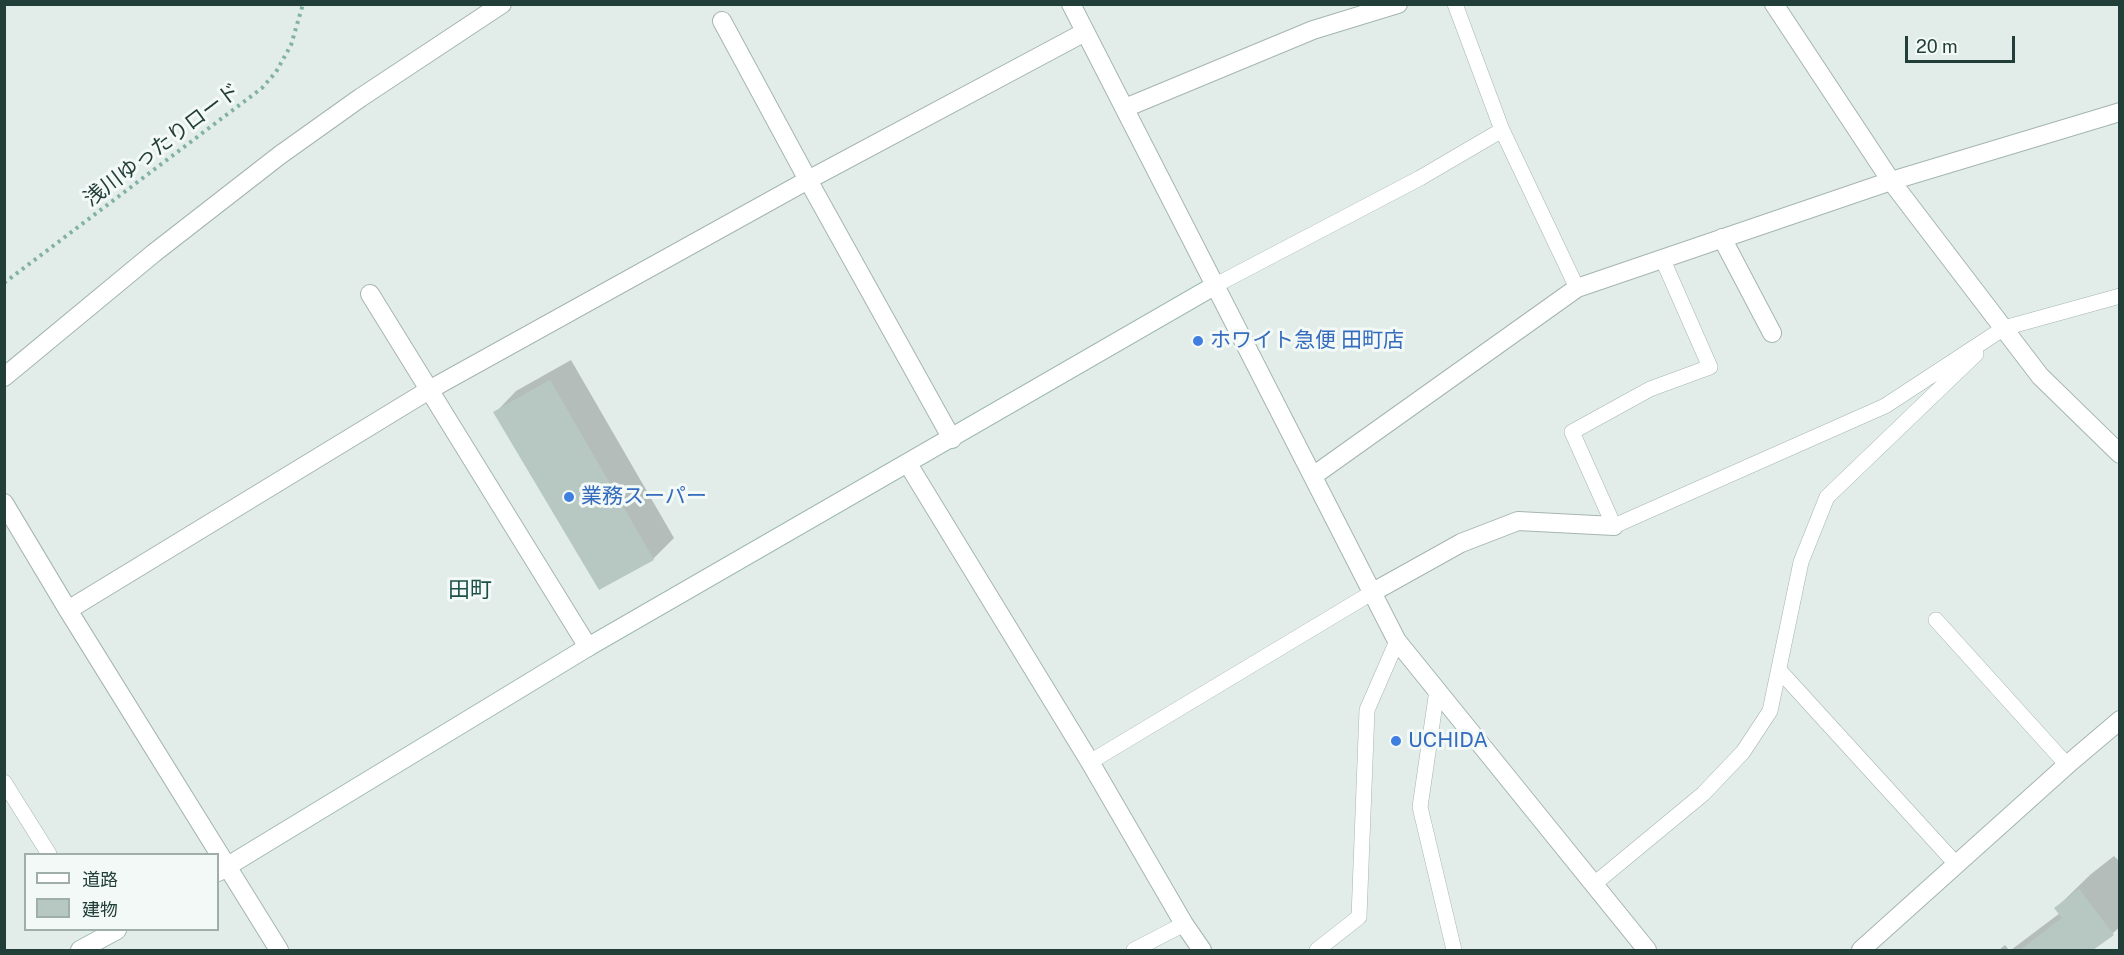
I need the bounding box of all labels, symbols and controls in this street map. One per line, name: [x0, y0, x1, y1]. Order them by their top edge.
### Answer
scale bar: [1908, 24, 2018, 62]
text: 20 m: [1916, 36, 1958, 57]
street label: 浅川ゆったりロード: [79, 78, 245, 212]
place label: ホワイト急便 田町店: [1210, 328, 1404, 354]
marker: ホワイト急便 田町店: [1191, 334, 1205, 348]
place label: 業務スーパー: [581, 484, 707, 510]
marker: 業務スーパー: [562, 490, 576, 504]
district label: 田町: [448, 577, 492, 603]
place label: UCHIDA: [1408, 728, 1488, 754]
marker: UCHIDA: [1389, 734, 1403, 748]
legend: [24, 853, 219, 931]
text: 道路: [82, 869, 118, 890]
text: 建物: [82, 899, 118, 920]

